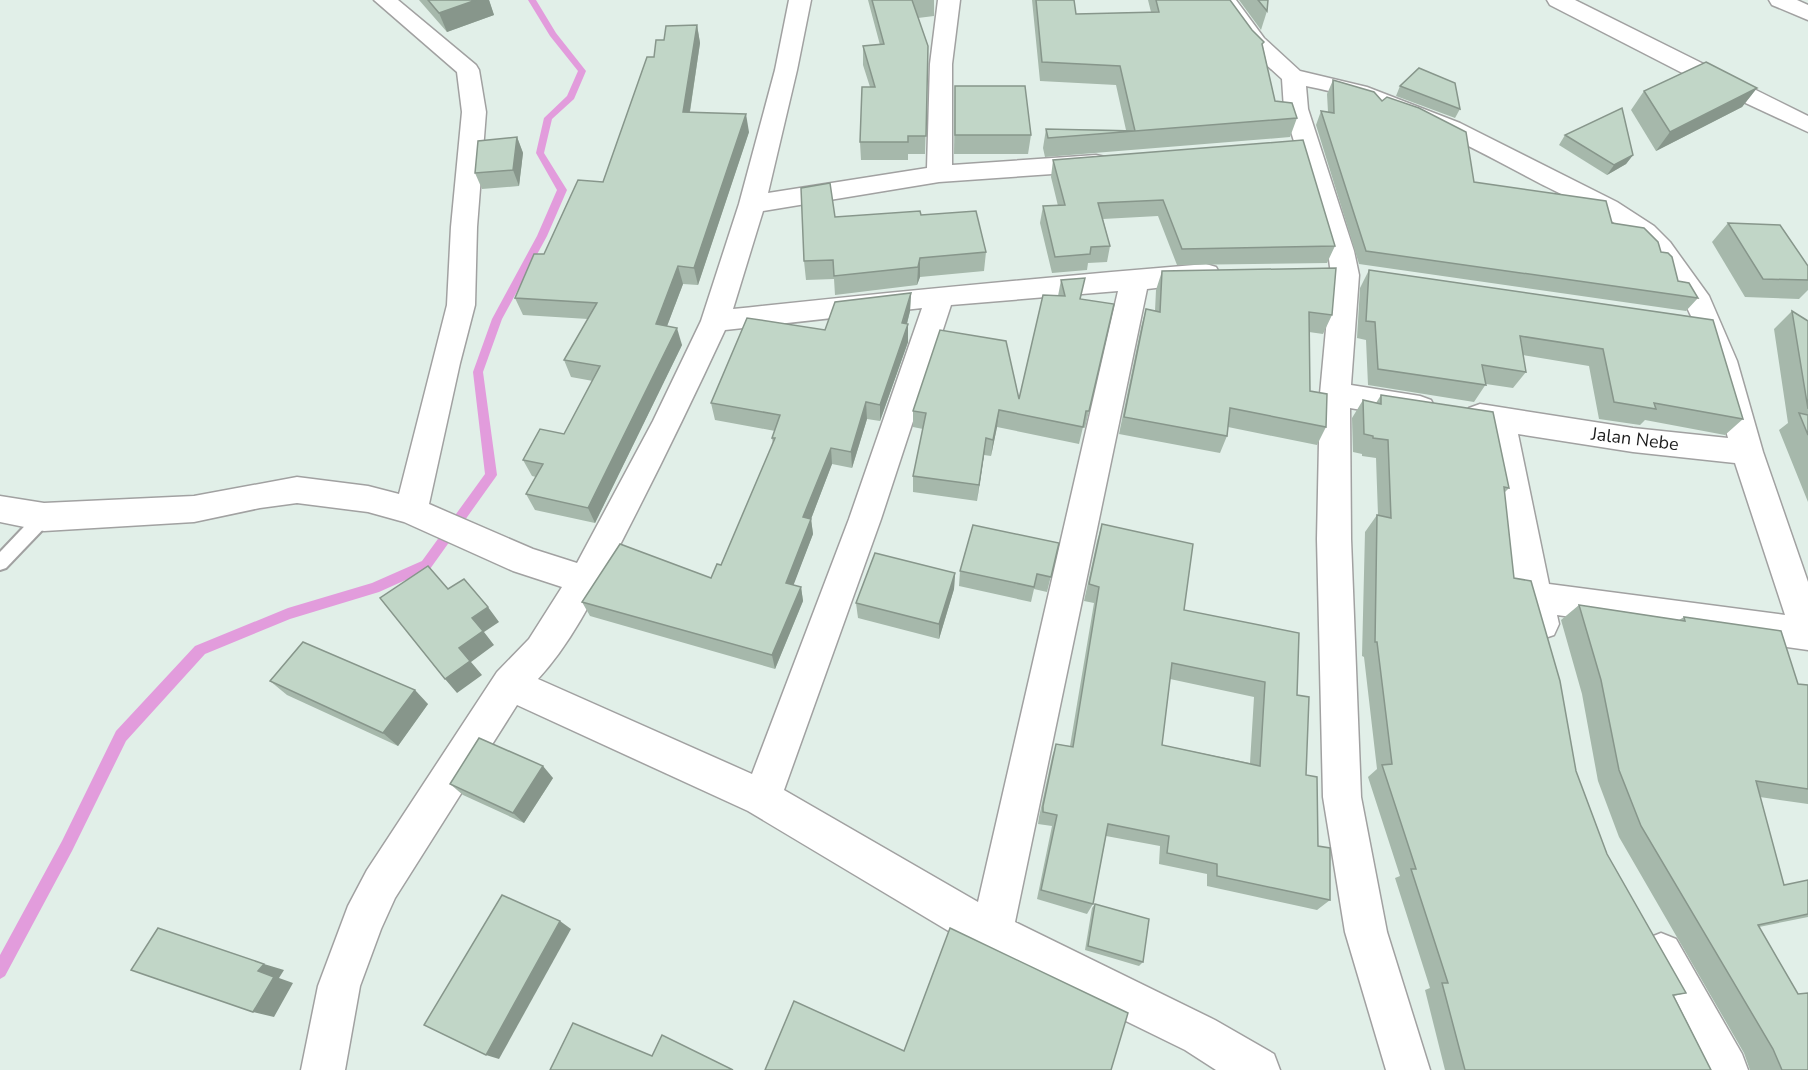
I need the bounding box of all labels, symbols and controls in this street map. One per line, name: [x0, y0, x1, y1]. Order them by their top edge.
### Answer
street label: Jalan Nebe: [1589, 422, 1680, 456]

